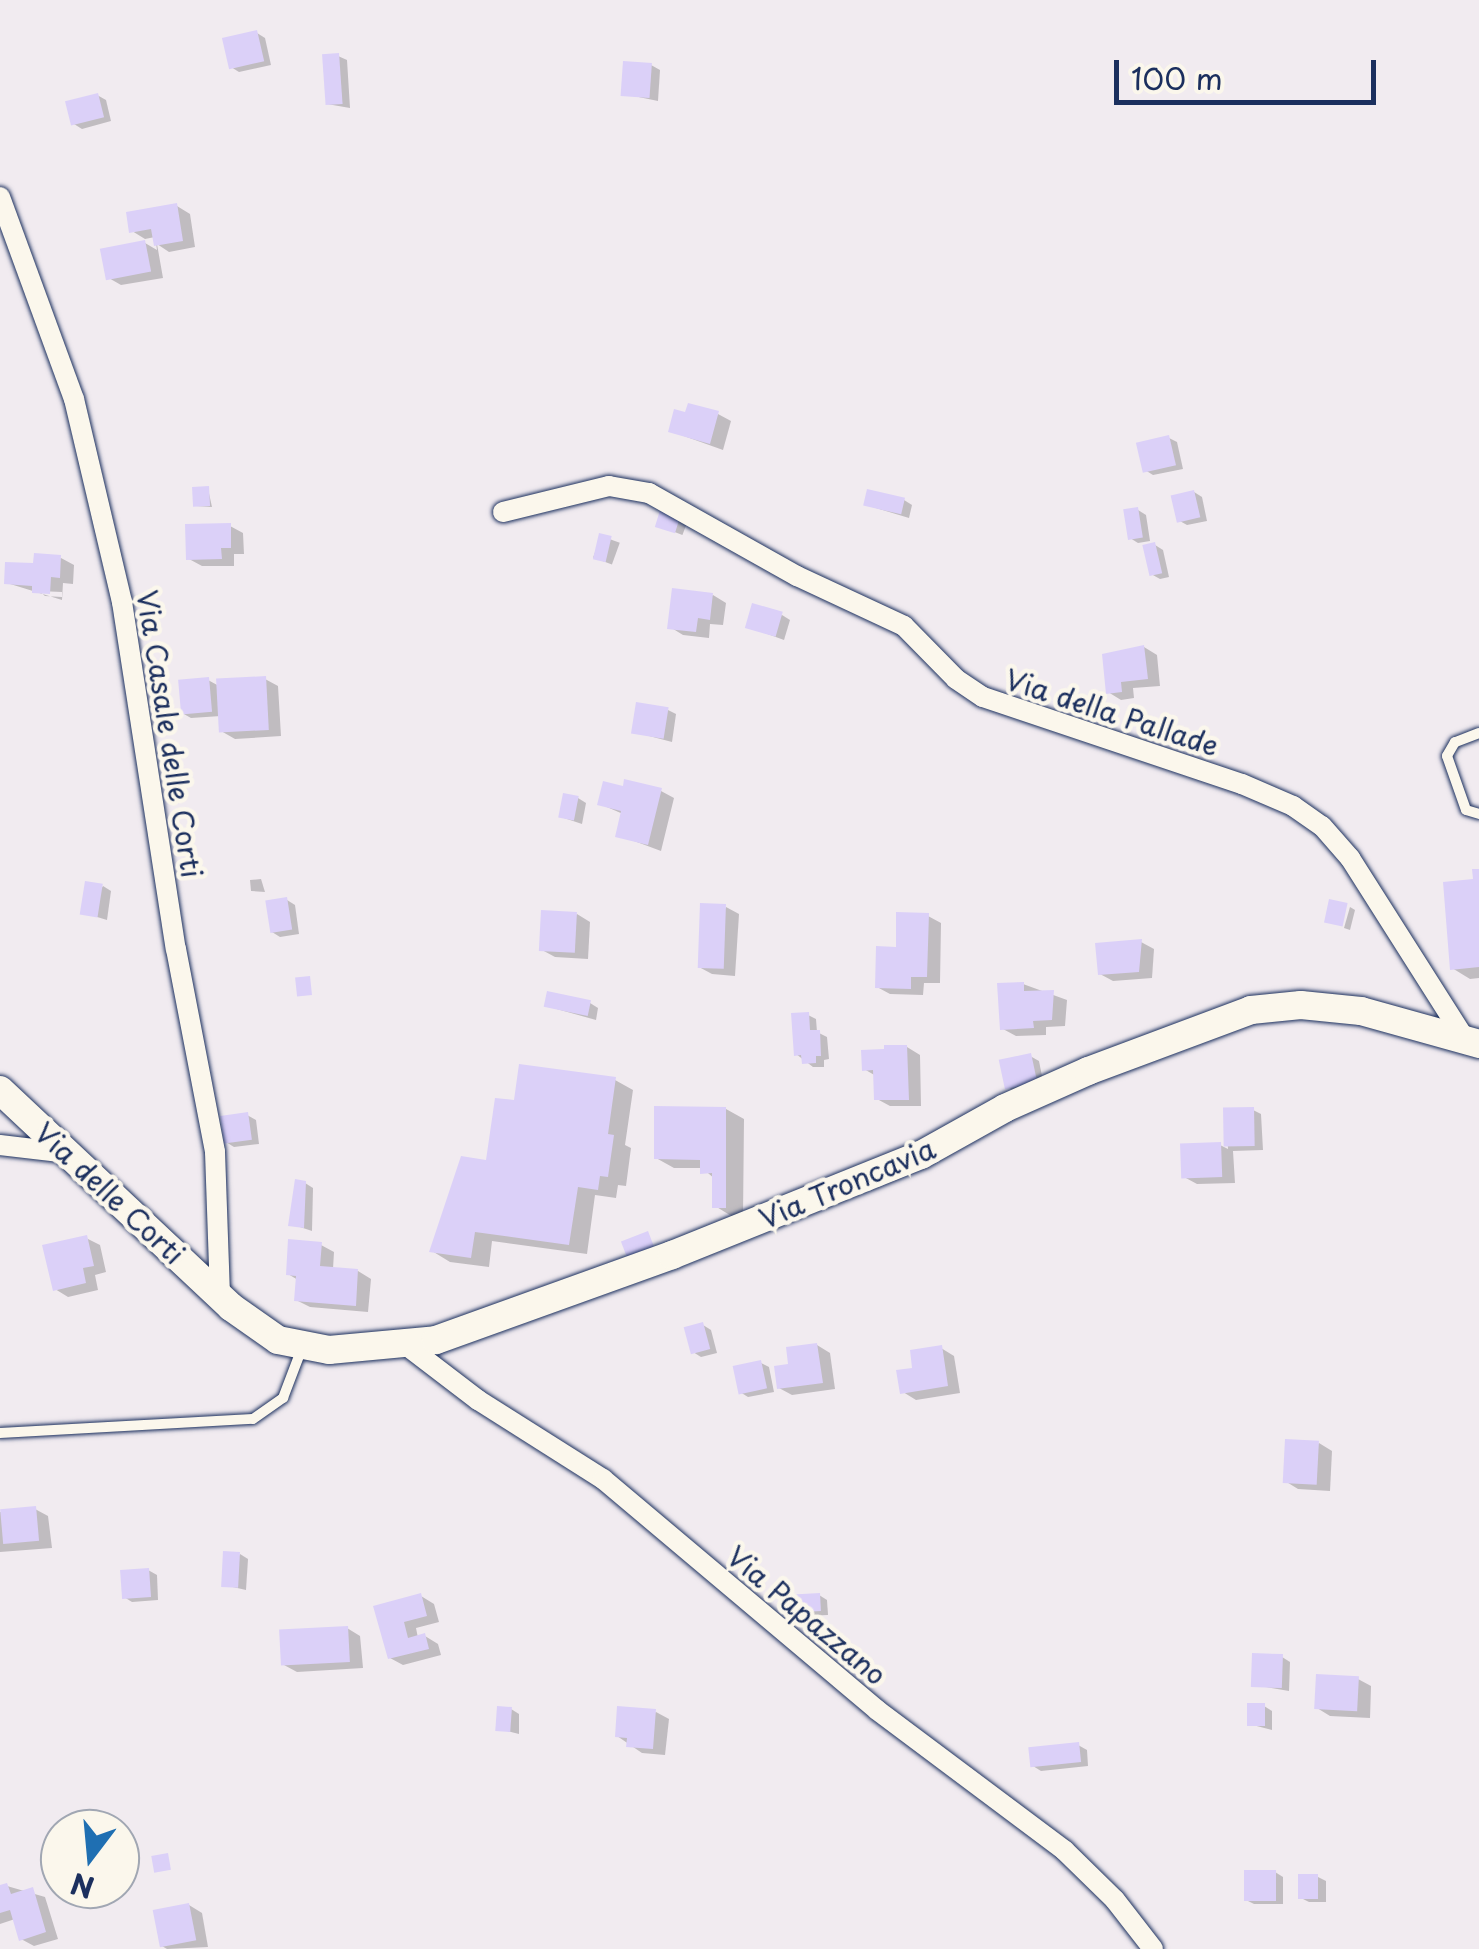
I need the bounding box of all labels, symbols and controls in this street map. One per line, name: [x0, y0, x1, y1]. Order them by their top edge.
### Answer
scale bar: [1119, 40, 1382, 102]
text: 100 m: [1131, 55, 1223, 100]
street label: Via Casale delle Corti: [130, 586, 210, 882]
street label: Via della Pallade: [1002, 662, 1222, 762]
street label: Via delle Corti: [28, 1115, 192, 1271]
street label: Via Troncavia: [755, 1131, 939, 1235]
street label: Via Papazzano: [721, 1539, 893, 1691]
north arrow: [40, 1809, 140, 1909]
text: N: [66, 1863, 99, 1910]

